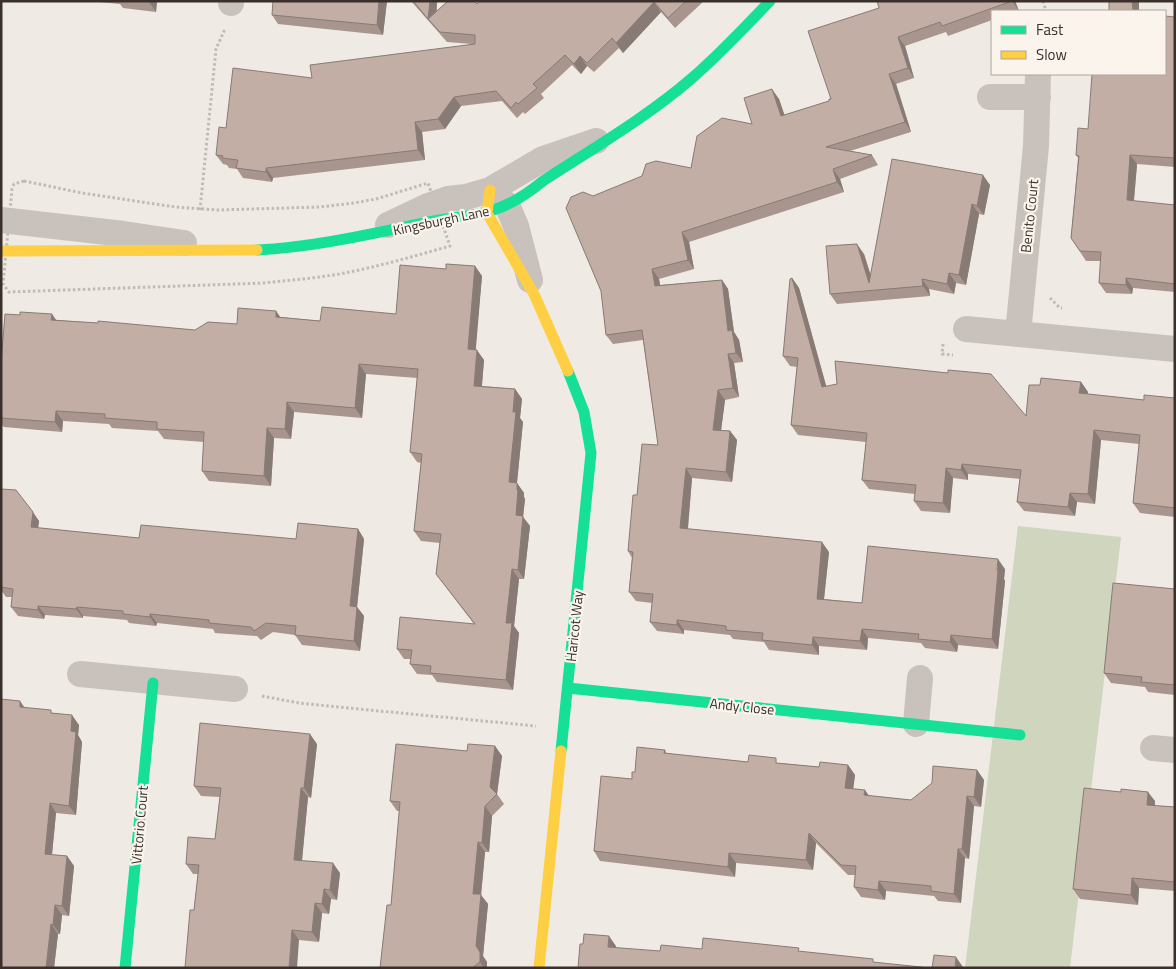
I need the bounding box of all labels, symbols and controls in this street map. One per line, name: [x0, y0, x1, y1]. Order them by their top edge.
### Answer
legend: [991, 10, 1166, 75]
text: Fast: [1036, 18, 1064, 41]
text: Slow: [1036, 43, 1067, 66]
street label: Benito Court: [1015, 178, 1043, 254]
street label: Kingsburgh Lane: [391, 200, 491, 240]
street label: Haricot Way: [560, 589, 588, 663]
street label: Andy Close: [709, 692, 775, 720]
street label: Vittorio Court: [125, 785, 153, 865]

